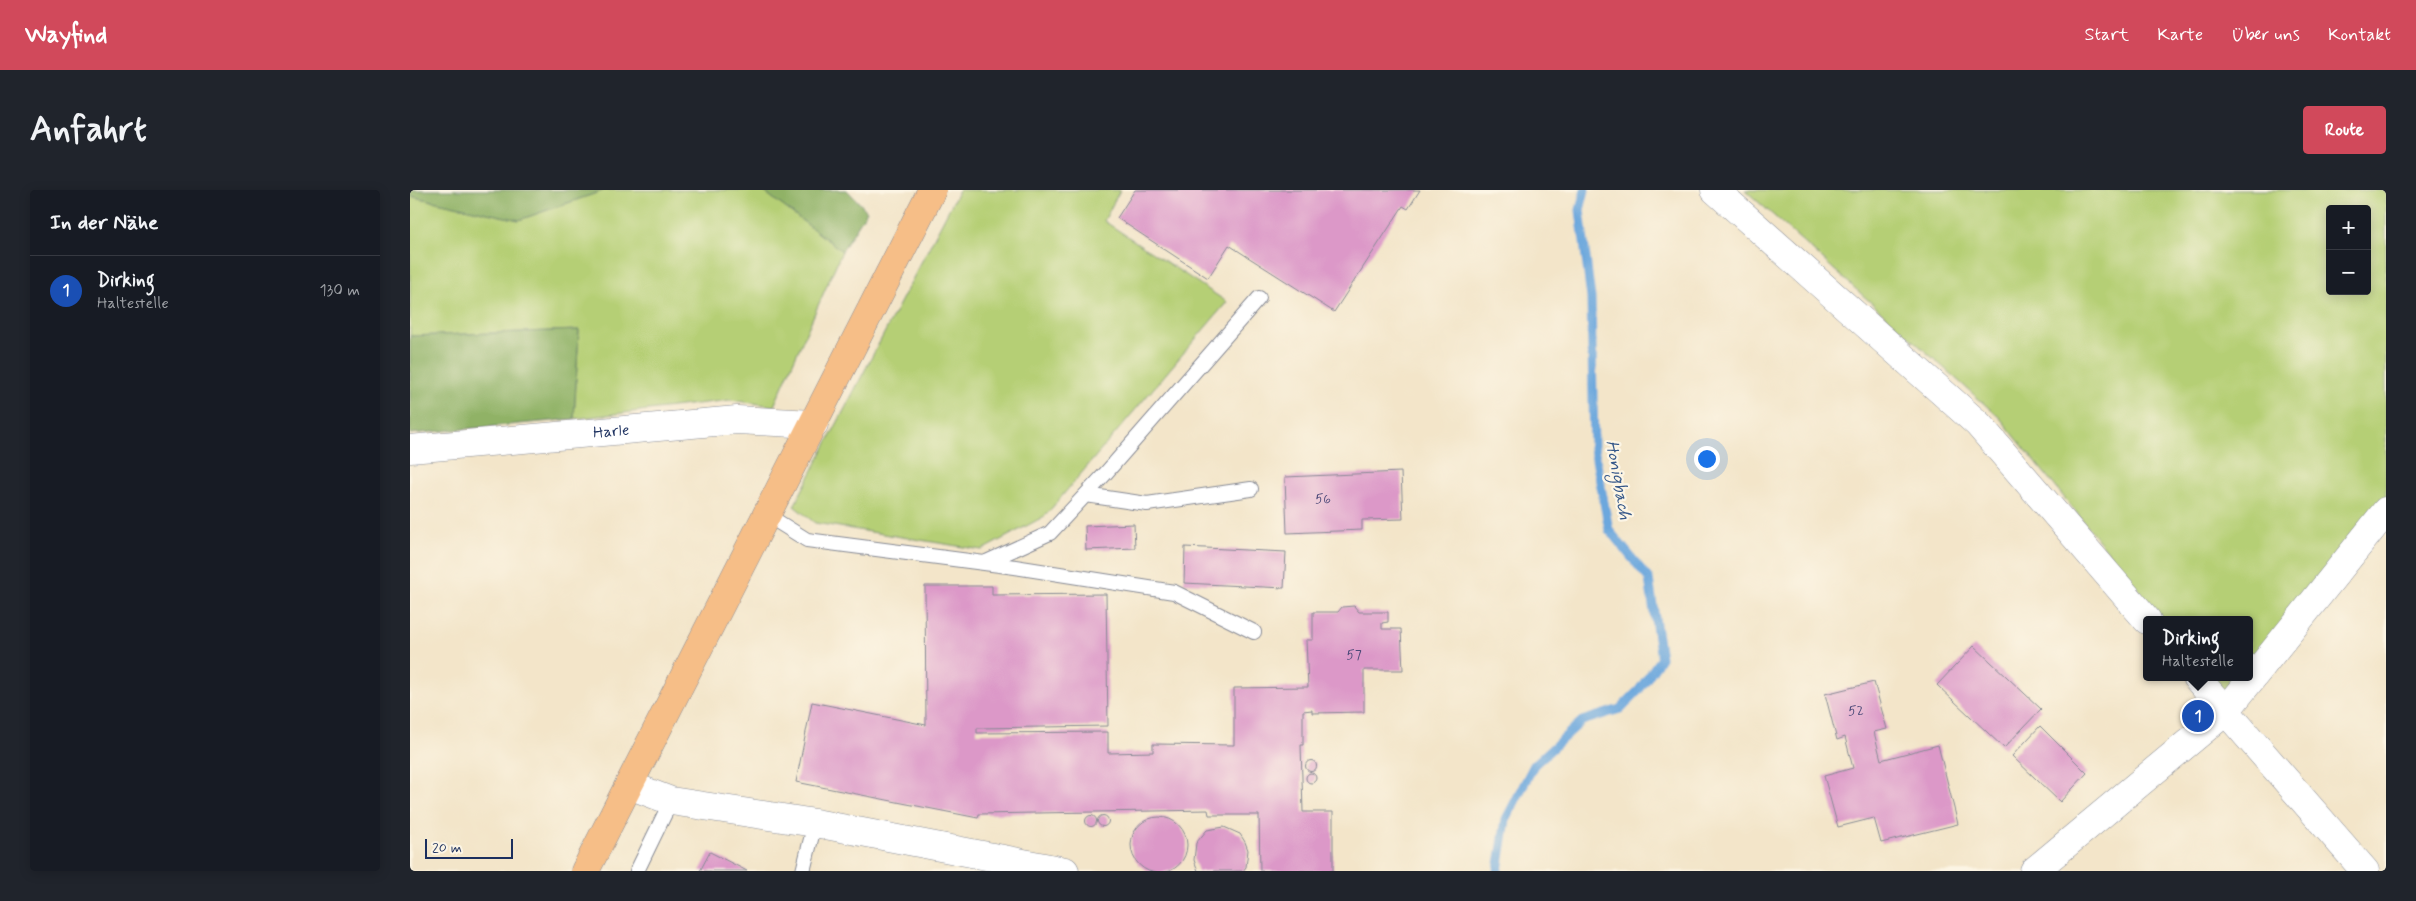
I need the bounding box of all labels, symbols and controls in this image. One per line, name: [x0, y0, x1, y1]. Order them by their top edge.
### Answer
text: Wayfind: [25, 20, 107, 51]
text: Start: [2085, 23, 2129, 47]
text: Karte: [2157, 23, 2203, 47]
text: Über uns: [2231, 23, 2300, 47]
text: Kontakt: [2328, 23, 2391, 47]
button: Route: [2303, 106, 2386, 154]
text: Anfahrt: [30, 107, 147, 153]
map controls: [2326, 205, 2371, 295]
button: +: [2326, 205, 2371, 250]
text: In der Nähe: [50, 209, 158, 237]
button: −: [2326, 250, 2371, 295]
text: Dirking: [97, 268, 155, 293]
text: 1: [62, 280, 70, 301]
text: 130 m: [319, 280, 360, 301]
text: Haltestelle: [97, 293, 169, 314]
street label: Harle: [592, 419, 630, 443]
water label: Honigbach: [1597, 438, 1637, 522]
your location: [1694, 446, 1720, 472]
house number: 56: [1315, 490, 1331, 508]
popup: [2143, 616, 2253, 681]
text: Dirking: [2162, 626, 2220, 651]
house number: 57: [1346, 646, 1362, 664]
text: Haltestelle: [2162, 651, 2234, 672]
pin: 1: [2182, 697, 2214, 735]
house number: 52: [1848, 702, 1864, 720]
scale bar: [425, 836, 512, 859]
text: 20 m: [432, 839, 462, 857]

